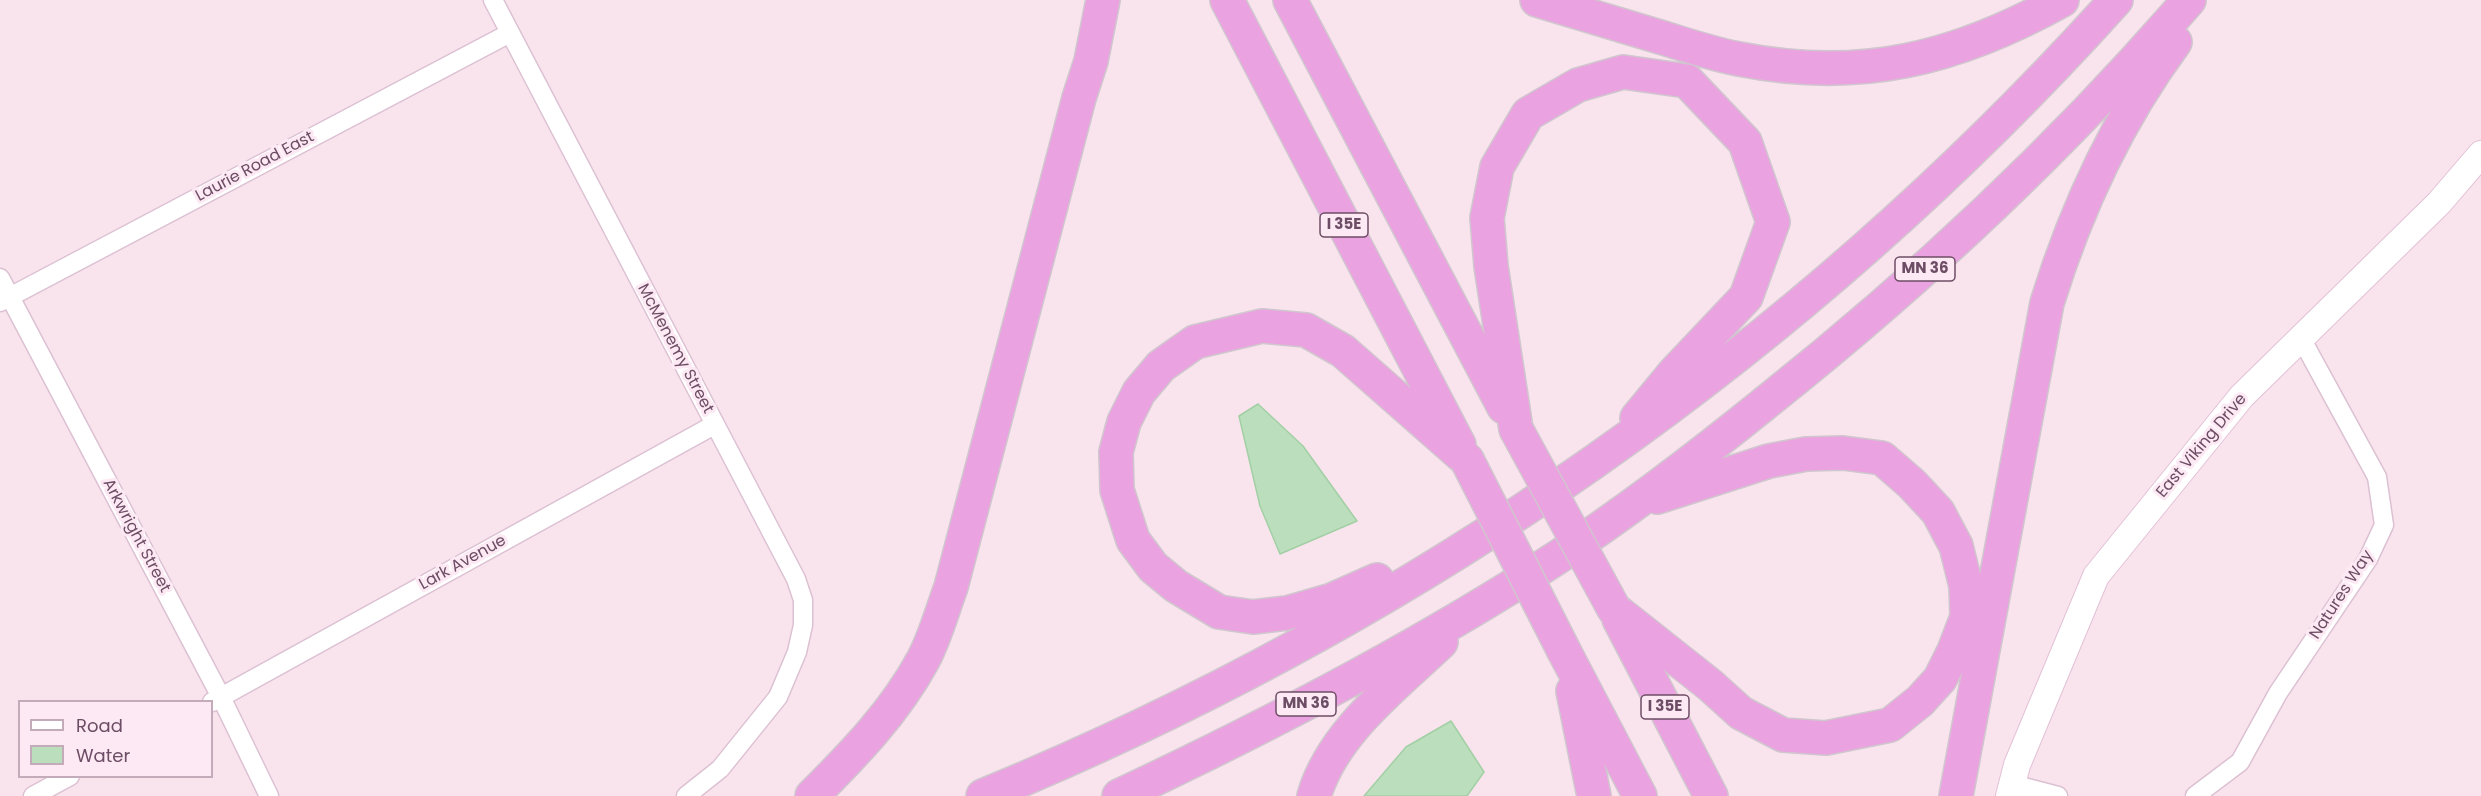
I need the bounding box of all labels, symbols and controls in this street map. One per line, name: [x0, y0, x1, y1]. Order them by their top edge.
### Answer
street label: Laurie Road East: [193, 128, 317, 206]
road number: I 35E: [1320, 213, 1368, 237]
road number: MN 36: [1895, 257, 1955, 281]
street label: McMenemy Street: [633, 281, 717, 417]
street label: East Viking Drive: [2153, 390, 2251, 502]
street label: Arkwright Street: [98, 476, 174, 596]
street label: Lark Avenue: [416, 531, 510, 595]
street label: Natures Way: [2306, 547, 2378, 643]
road number: MN 36: [1276, 692, 1336, 716]
road number: I 35E: [1641, 695, 1689, 719]
legend: [18, 700, 213, 778]
text: Road: [76, 713, 123, 738]
text: Water: [76, 743, 130, 768]

